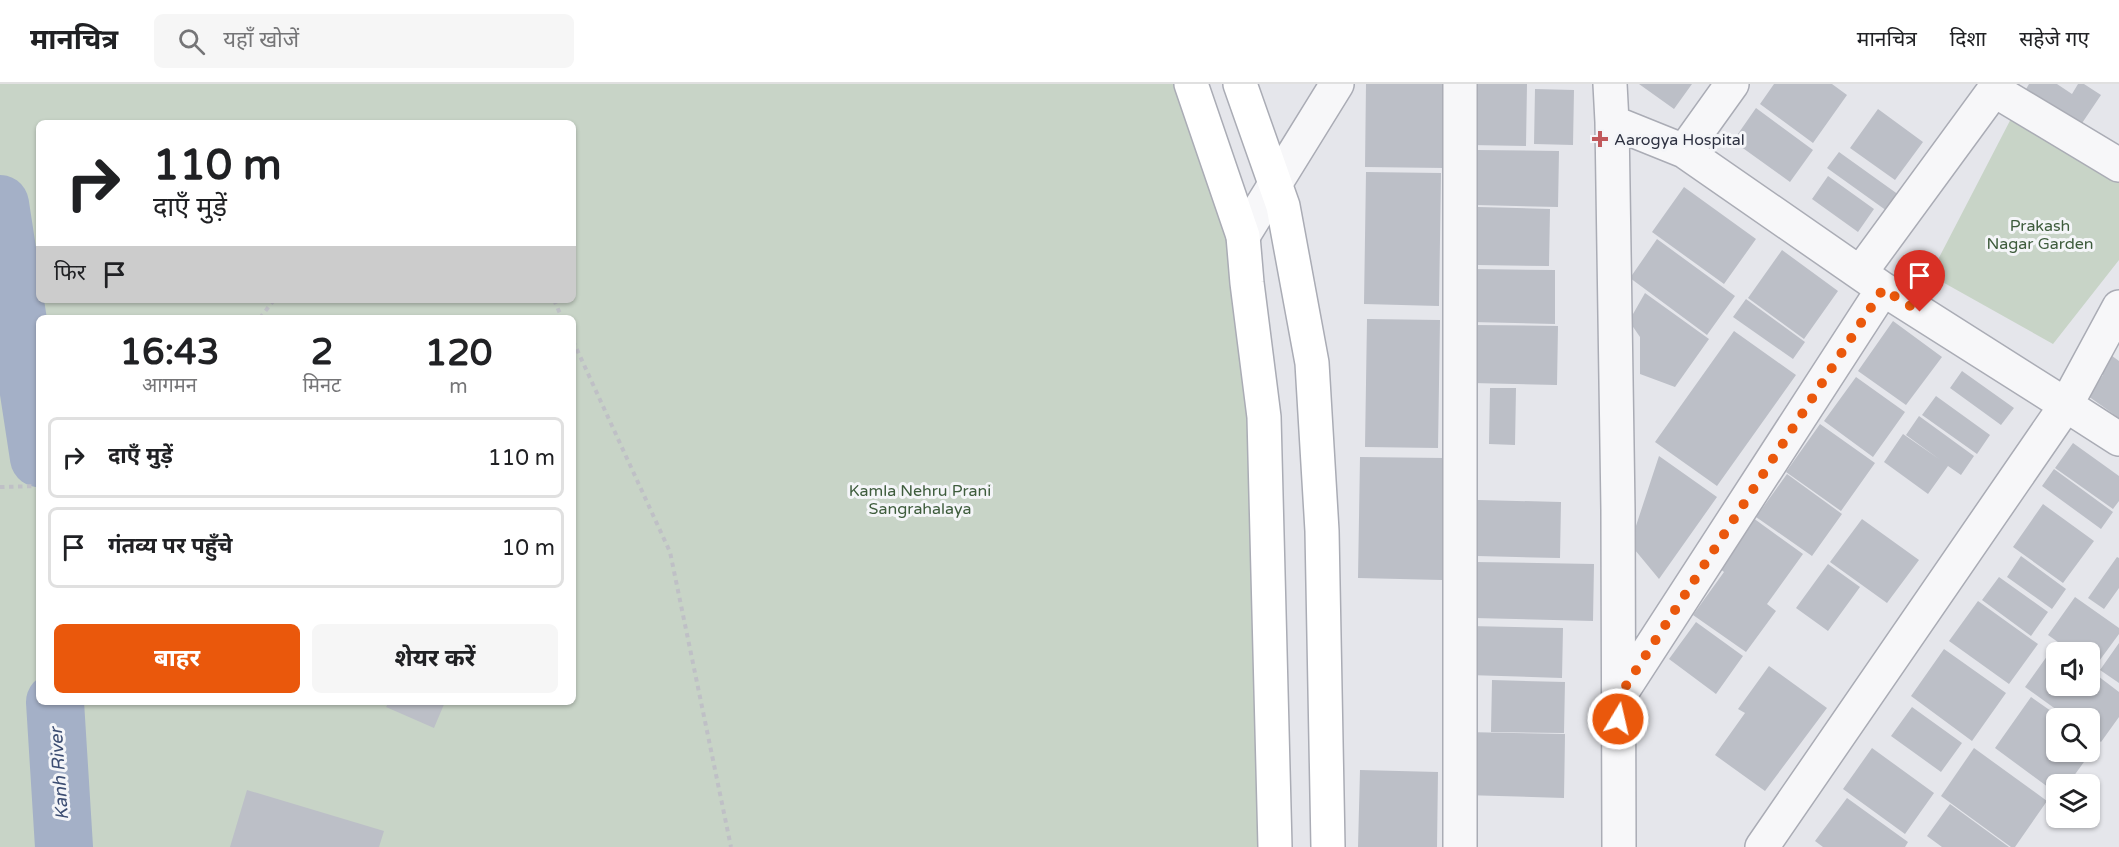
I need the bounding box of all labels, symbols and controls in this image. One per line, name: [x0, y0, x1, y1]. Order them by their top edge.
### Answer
search box: [154, 14, 574, 68]
text: मानचित्र: [30, 23, 118, 57]
icon: search: [175, 25, 208, 58]
text: यहाँ खोजें: [223, 27, 299, 53]
text: मानचित्र: [1857, 27, 1917, 52]
text: दिशा: [1950, 27, 1986, 52]
text: सहेजे गए: [2019, 27, 2089, 52]
marker: Aarogya Hospital: [1591, 130, 1609, 148]
place label: Aarogya Hospital: [1614, 130, 1745, 150]
text: 110 m: [153, 140, 282, 191]
icon: right: [54, 144, 132, 222]
text: दाएँ मुड़ें: [153, 191, 227, 224]
park label: Prakash Nagar Garden: [1986, 216, 2094, 254]
pin: [1894, 250, 1945, 312]
icon: arrive: [98, 258, 131, 291]
icon: arrive: [1903, 259, 1936, 292]
text: फिर: [54, 260, 86, 286]
text: 16:43: [120, 331, 219, 374]
text: 2: [311, 331, 333, 374]
text: 120: [425, 332, 492, 375]
text: आगमन: [142, 374, 197, 398]
text: मिनट: [303, 374, 341, 398]
text: m: [449, 375, 468, 399]
icon: right: [57, 441, 90, 474]
text: दाएँ मुड़ें: [108, 443, 173, 469]
text: 110 m: [488, 445, 555, 471]
park label: Kamla Nehru Prani Sangrahalaya: [849, 481, 991, 519]
icon: arrive: [57, 531, 90, 564]
text: गंतव्य पर पहुँचे: [108, 533, 233, 559]
text: 10 m: [501, 535, 555, 561]
button: बाहर: [54, 624, 300, 693]
button: शेयर करें: [312, 624, 558, 693]
map controls: [2046, 642, 2100, 828]
button: sound: [2046, 642, 2100, 696]
position arrow: [1586, 687, 1650, 751]
button: search: [2046, 708, 2100, 762]
water label: Kanh River: [45, 725, 73, 821]
button: layers: [2046, 774, 2100, 828]

